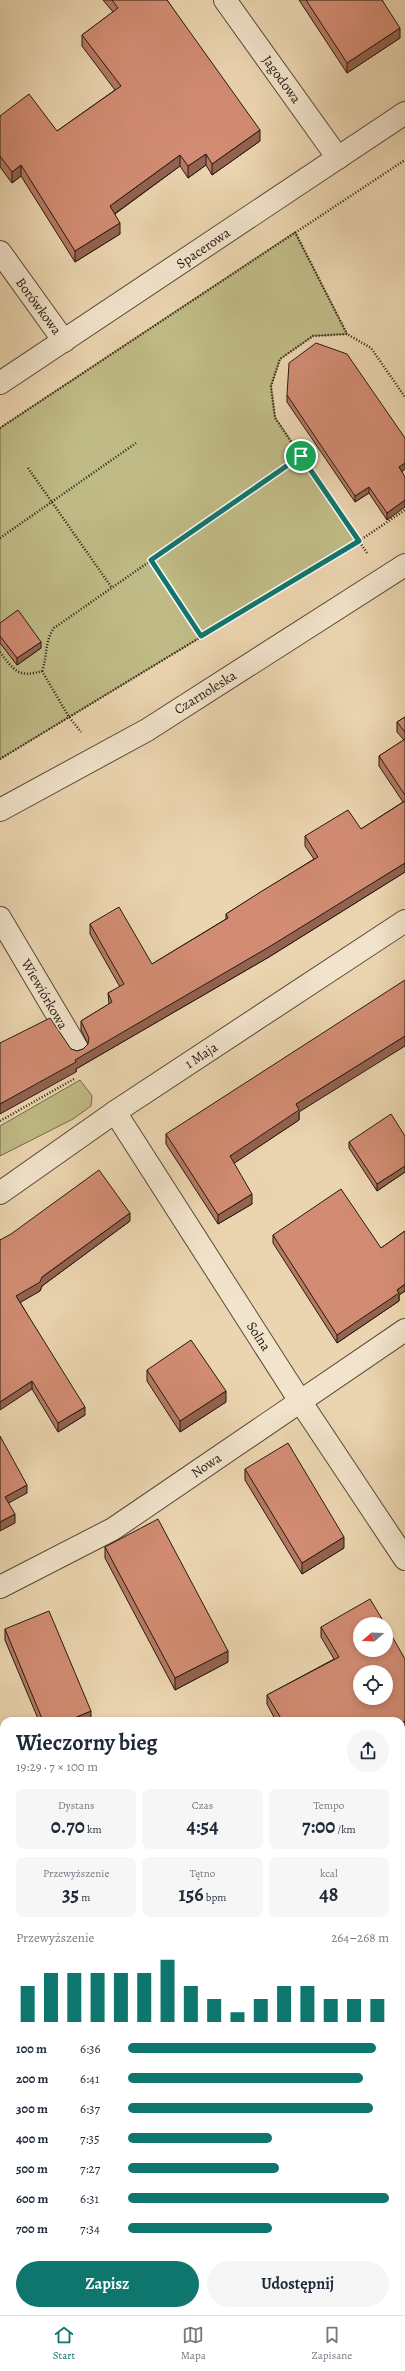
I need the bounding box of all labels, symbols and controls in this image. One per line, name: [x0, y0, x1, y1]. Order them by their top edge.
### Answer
street label: Jagodowa: [258, 51, 306, 108]
street label: Spacerowa: [172, 223, 234, 273]
street label: Borówkowa: [11, 274, 66, 339]
pin: [284, 439, 318, 473]
icon: arrive: [290, 445, 312, 467]
street label: Czarnoleska: [171, 666, 240, 719]
street label: Wiewiórkowa: [16, 955, 73, 1033]
street label: 1 Maja: [181, 1037, 222, 1073]
street label: Solna: [242, 1318, 275, 1355]
street label: Nowa: [187, 1448, 226, 1482]
north arrow: [353, 1617, 393, 1657]
map controls: [353, 1617, 393, 1705]
button: locate: [353, 1665, 393, 1705]
text: Wieczorny bieg: [16, 1728, 158, 1758]
button: share: [347, 1730, 389, 1772]
text: 19:29 · 7 × 100 m: [16, 1758, 98, 1775]
text: Dystans: [58, 1798, 94, 1813]
text: Czas: [192, 1798, 213, 1813]
text: Tempo: [313, 1798, 344, 1813]
text: 0.70: [51, 1813, 85, 1840]
text: 4:54: [186, 1813, 219, 1840]
text: 7:00: [302, 1813, 335, 1840]
text: km: [85, 1822, 102, 1837]
text: /km: [335, 1822, 356, 1837]
text: Przewyższenie: [43, 1866, 109, 1881]
text: Tętno: [190, 1866, 215, 1881]
text: kcal: [320, 1866, 338, 1881]
text: 35: [62, 1881, 79, 1908]
text: 156: [179, 1881, 204, 1908]
text: 48: [319, 1881, 338, 1908]
text: m: [79, 1890, 90, 1905]
text: bpm: [204, 1890, 226, 1905]
text: Przewyższenie: [16, 1929, 94, 1946]
text: 264–268 m: [331, 1929, 389, 1946]
text: 100 m: [16, 2040, 47, 2057]
text: 6:36: [80, 2040, 101, 2057]
text: 200 m: [16, 2070, 49, 2087]
text: 6:41: [80, 2070, 99, 2087]
text: 300 m: [16, 2100, 48, 2117]
text: 6:37: [80, 2100, 100, 2117]
text: 400 m: [16, 2130, 48, 2147]
text: 7:35: [80, 2130, 100, 2147]
text: 500 m: [16, 2160, 48, 2177]
text: 7:27: [80, 2160, 100, 2177]
text: 600 m: [16, 2190, 48, 2207]
text: 6:31: [80, 2190, 99, 2207]
text: 700 m: [16, 2220, 48, 2237]
text: 7:34: [80, 2220, 100, 2237]
button: Zapisz: [16, 2261, 199, 2307]
button: Udostępnij: [207, 2261, 389, 2307]
tab: Start: [53, 2324, 75, 2363]
tab: Mapa: [181, 2324, 206, 2363]
tab: Zapisane: [311, 2324, 352, 2363]

